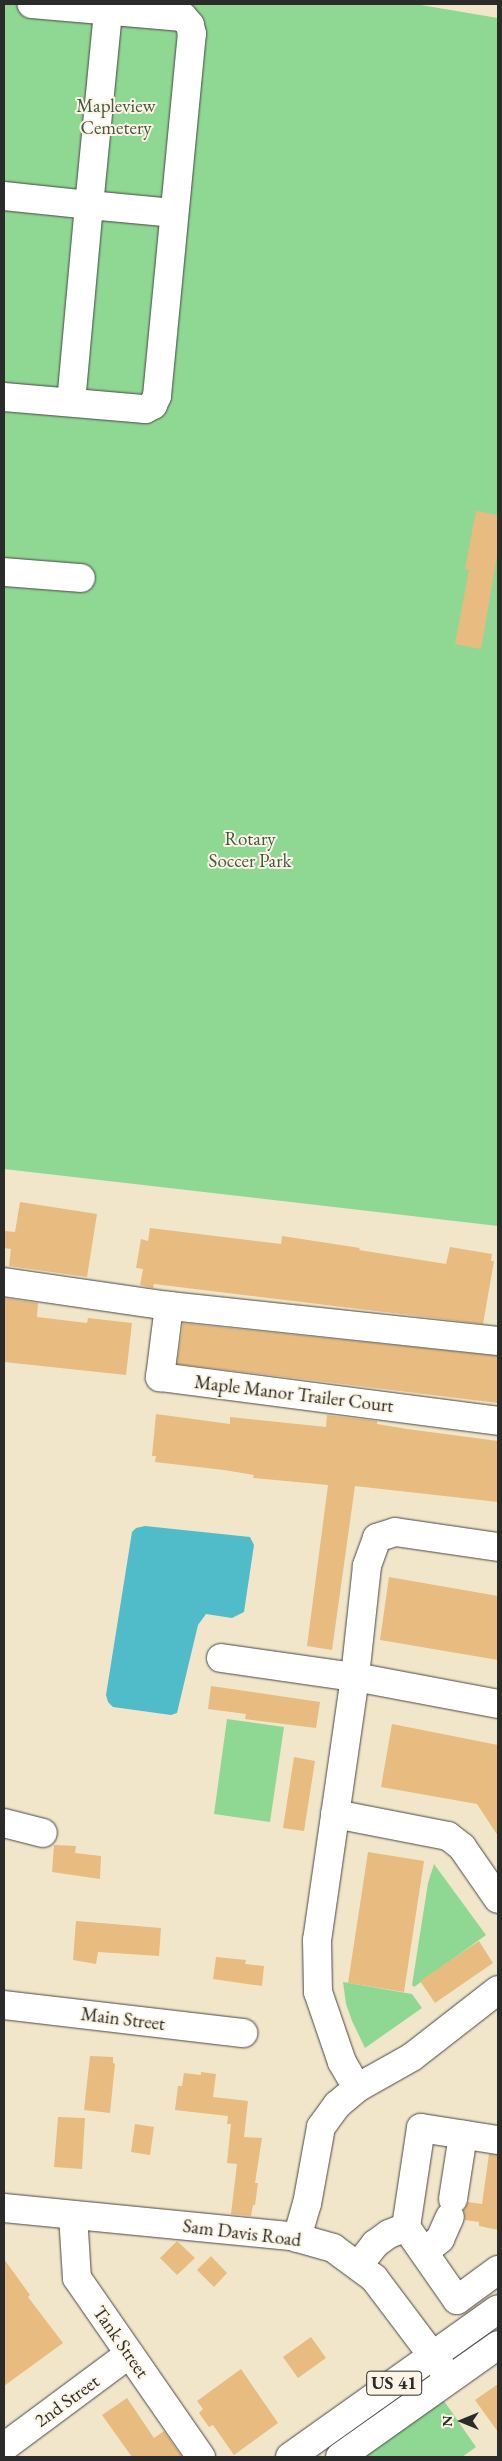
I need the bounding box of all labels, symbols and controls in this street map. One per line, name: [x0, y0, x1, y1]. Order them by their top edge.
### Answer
park label: Mapleview Cemetery: [76, 95, 156, 139]
park label: Rotary Soccer Park: [209, 828, 291, 872]
street label: Maple Manor Trailer Court: [193, 1370, 395, 1418]
street label: Main Street: [80, 2003, 166, 2035]
street label: Sam Davis Road: [181, 2214, 303, 2252]
street label: Tank Street: [88, 2302, 154, 2382]
road number: US 41: [365, 2368, 423, 2398]
street label: 2nd Street: [30, 2370, 104, 2432]
north arrow: [437, 2396, 487, 2446]
text: N: [438, 2415, 456, 2427]

